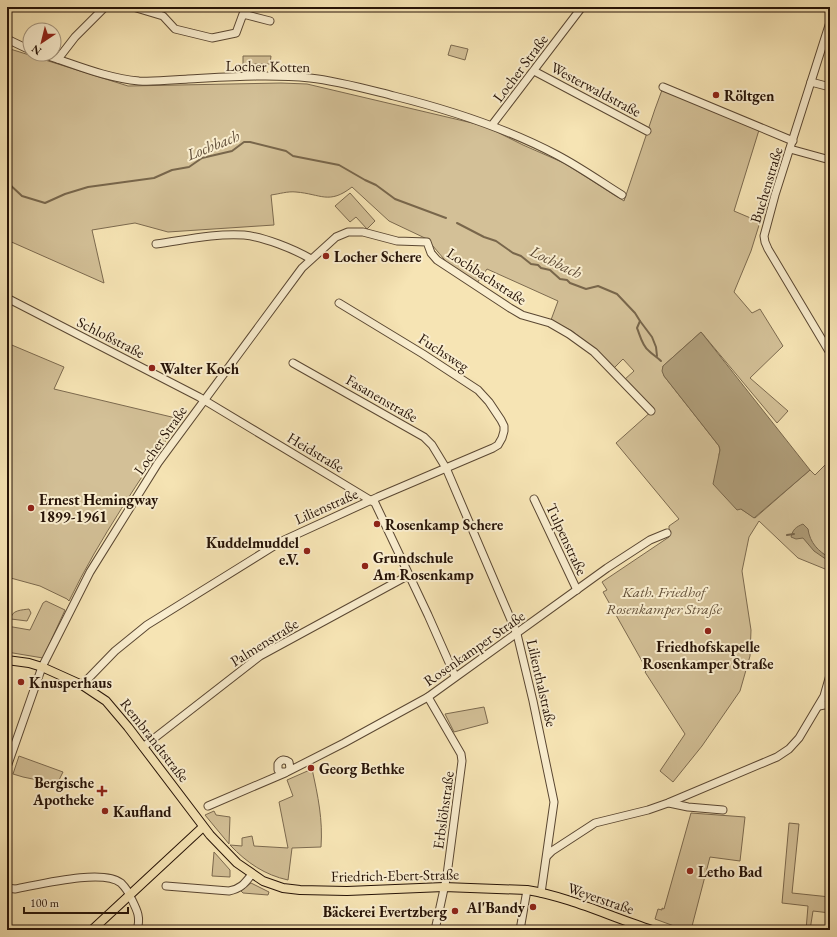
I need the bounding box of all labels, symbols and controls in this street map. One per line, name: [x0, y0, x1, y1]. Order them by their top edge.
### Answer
north arrow: [22, 22, 62, 62]
street label: Locher Straße: [488, 30, 552, 106]
text: N: [29, 42, 44, 58]
street label: Locher Kotten: [225, 56, 311, 76]
street label: Westerwaldstraße: [548, 57, 645, 121]
place label: Röltgen: [724, 86, 775, 105]
marker: Röltgen: [711, 90, 721, 100]
water label: Lochbach: [183, 125, 243, 165]
street label: Buchenstraße: [745, 145, 787, 225]
water label: Lochbach: [526, 240, 586, 284]
street label: Lochbachstraße: [444, 243, 531, 309]
place label: Locher Schere: [334, 247, 422, 266]
marker: Locher Schere: [321, 251, 331, 261]
street label: Schloßstraße: [74, 312, 148, 362]
street label: Fuchsweg: [415, 329, 473, 376]
place label: Walter Koch: [160, 359, 240, 378]
marker: Walter Koch: [147, 363, 157, 373]
street label: Fasanenstraße: [343, 370, 421, 426]
street label: Locher Straße: [129, 402, 191, 478]
street label: Heidstraße: [284, 428, 348, 476]
street label: Lilienstraße: [291, 484, 361, 528]
place label: Ernest Hemingway 1899-1961: [39, 490, 159, 526]
street label: Tulpenstraße: [542, 500, 592, 578]
marker: Ernest Hemingway 1899-1961: [26, 503, 36, 513]
place label: Rosenkamp Schere: [385, 515, 503, 534]
marker: Rosenkamp Schere: [372, 519, 382, 529]
place label: Kuddelmuddel e.V.: [206, 533, 300, 569]
marker: Kuddelmuddel e.V.: [302, 546, 312, 556]
place label: Grundschule Am Rosenkamp: [372, 548, 474, 584]
marker: Grundschule Am Rosenkamp: [360, 561, 370, 571]
park label: Kath. Friedhof Rosenkamper Straße: [606, 582, 723, 618]
street label: Rosenkamper Straße: [420, 606, 528, 690]
street label: Palmenstraße: [227, 614, 302, 670]
marker: Friedhofskapelle Rosenkamper Straße: [703, 626, 713, 636]
street label: Lilienthalstraße: [523, 637, 561, 729]
place label: Friedhofskapelle Rosenkamper Straße: [642, 637, 774, 673]
place label: Knusperhaus: [29, 673, 112, 692]
marker: Knusperhaus: [16, 677, 26, 687]
street label: Rembrandtstraße: [116, 694, 194, 786]
place label: Georg Bethke: [319, 759, 405, 778]
marker: Georg Bethke: [306, 763, 316, 773]
street label: Erbslöhstraße: [428, 770, 458, 850]
place label: Bergische Apotheke: [32, 773, 94, 809]
marker: Bergische Apotheke: [97, 786, 107, 796]
place label: Kaufland: [113, 802, 172, 821]
marker: Kaufland: [100, 806, 110, 816]
place label: Letho Bad: [698, 862, 763, 881]
street label: Friedrich-Ebert-Straße: [331, 864, 459, 886]
marker: Letho Bad: [685, 866, 695, 876]
street label: Weyerstraße: [565, 878, 637, 918]
scale bar: [24, 889, 128, 915]
text: 100 m: [30, 895, 60, 911]
place label: Al'Bandy: [466, 898, 526, 917]
place label: Bäckerei Evertzberg: [323, 902, 447, 921]
marker: Al'Bandy: [528, 902, 538, 912]
marker: Bäckerei Evertzberg: [450, 906, 460, 916]

